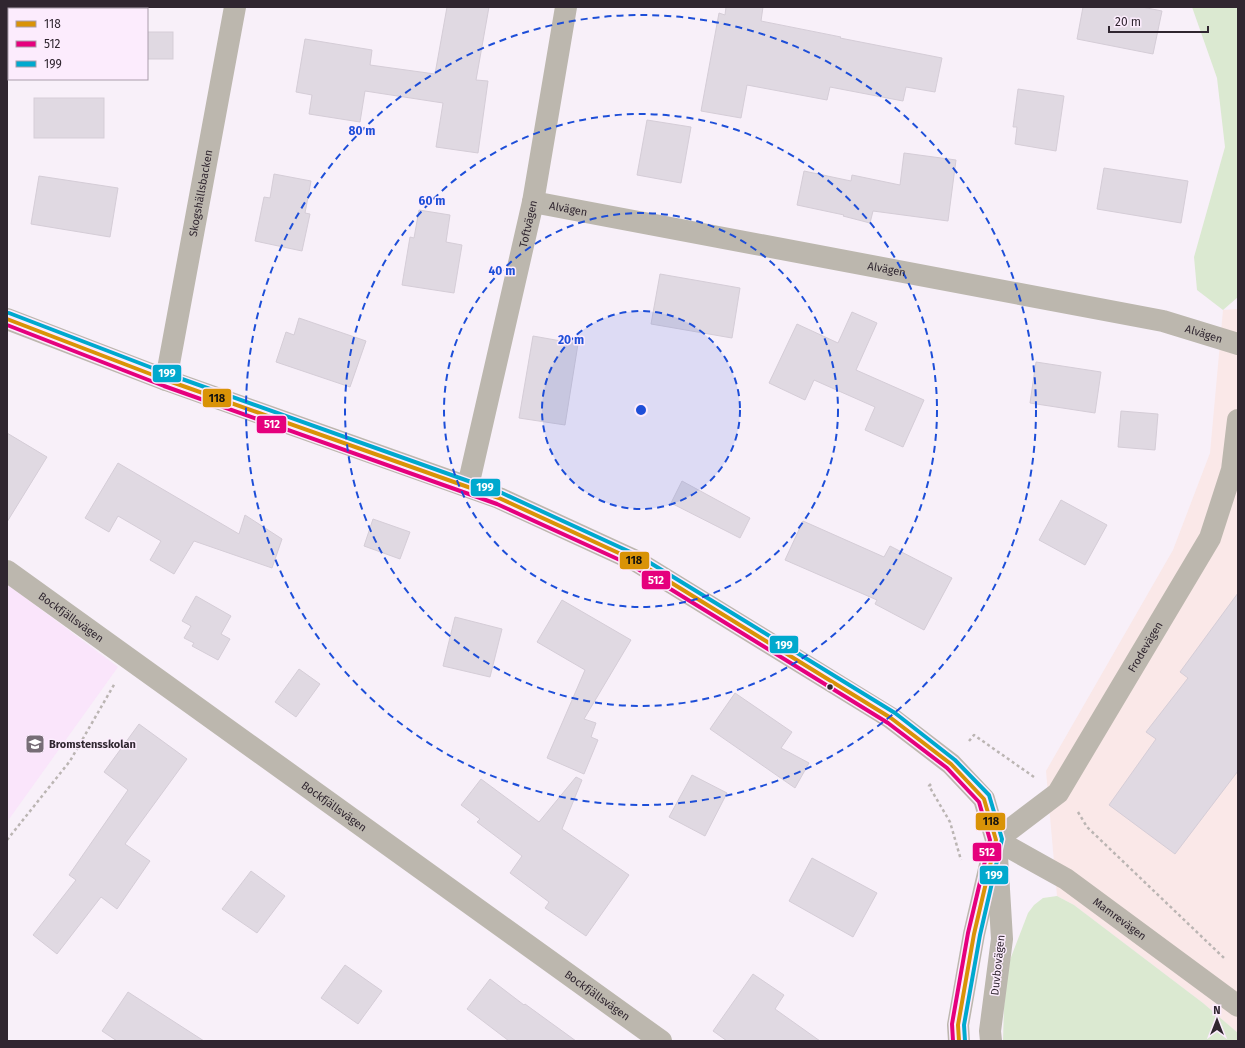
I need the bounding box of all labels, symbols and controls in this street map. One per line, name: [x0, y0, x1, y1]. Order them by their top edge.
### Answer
legend: [8, 8, 148, 80]
scale bar: [1109, 8, 1208, 34]
text: 20 m: [1115, 15, 1141, 29]
text: 118: [44, 17, 61, 31]
text: 512: [44, 37, 61, 51]
text: 199: [44, 57, 62, 71]
text: 80 m: [349, 124, 375, 138]
street label: Skogshällsbacken: [186, 149, 215, 238]
text: 60 m: [419, 194, 445, 208]
street label: Toftvägen: [516, 199, 540, 249]
street label: Alvägen: [548, 199, 589, 219]
street label: Alvägen: [867, 259, 907, 279]
text: 40 m: [489, 264, 515, 278]
street label: Alvägen: [1184, 322, 1224, 345]
text: 20 m: [558, 333, 584, 347]
line badge: 199: [152, 364, 182, 383]
text: 199: [158, 367, 176, 380]
line badge: 118: [202, 388, 232, 408]
text: 118: [209, 392, 226, 405]
centre of rings: [634, 403, 648, 417]
line badge: 512: [256, 415, 287, 434]
text: 512: [264, 418, 280, 431]
line badge: 199: [470, 478, 501, 497]
text: 199: [476, 481, 494, 494]
line badge: 118: [619, 551, 650, 570]
text: 118: [626, 554, 643, 567]
line badge: 512: [641, 570, 671, 590]
text: 512: [648, 574, 664, 587]
street label: Bockfjällsvägen: [36, 589, 106, 645]
street label: Frodevägen: [1125, 619, 1165, 675]
line badge: 199: [769, 635, 799, 654]
text: 199: [775, 639, 793, 652]
unlabelled marker: [825, 682, 835, 692]
school or university icon: Bromstensskolan: [24, 733, 46, 755]
place label: Bromstensskolan: [49, 738, 136, 751]
street label: Bockfjällsvägen: [299, 778, 369, 834]
line badge: 118: [975, 812, 1006, 831]
text: 118: [983, 815, 1000, 828]
line badge: 512: [972, 842, 1002, 862]
text: 512: [979, 846, 995, 859]
line badge: 199: [979, 865, 1009, 885]
text: 199: [985, 869, 1003, 882]
street label: Mamrevägen: [1091, 895, 1149, 943]
street label: Duvbovägen: [988, 934, 1008, 996]
street label: Bockfjällsvägen: [562, 967, 633, 1023]
north arrow: [1197, 1000, 1237, 1040]
text: N: [1213, 1004, 1221, 1017]

